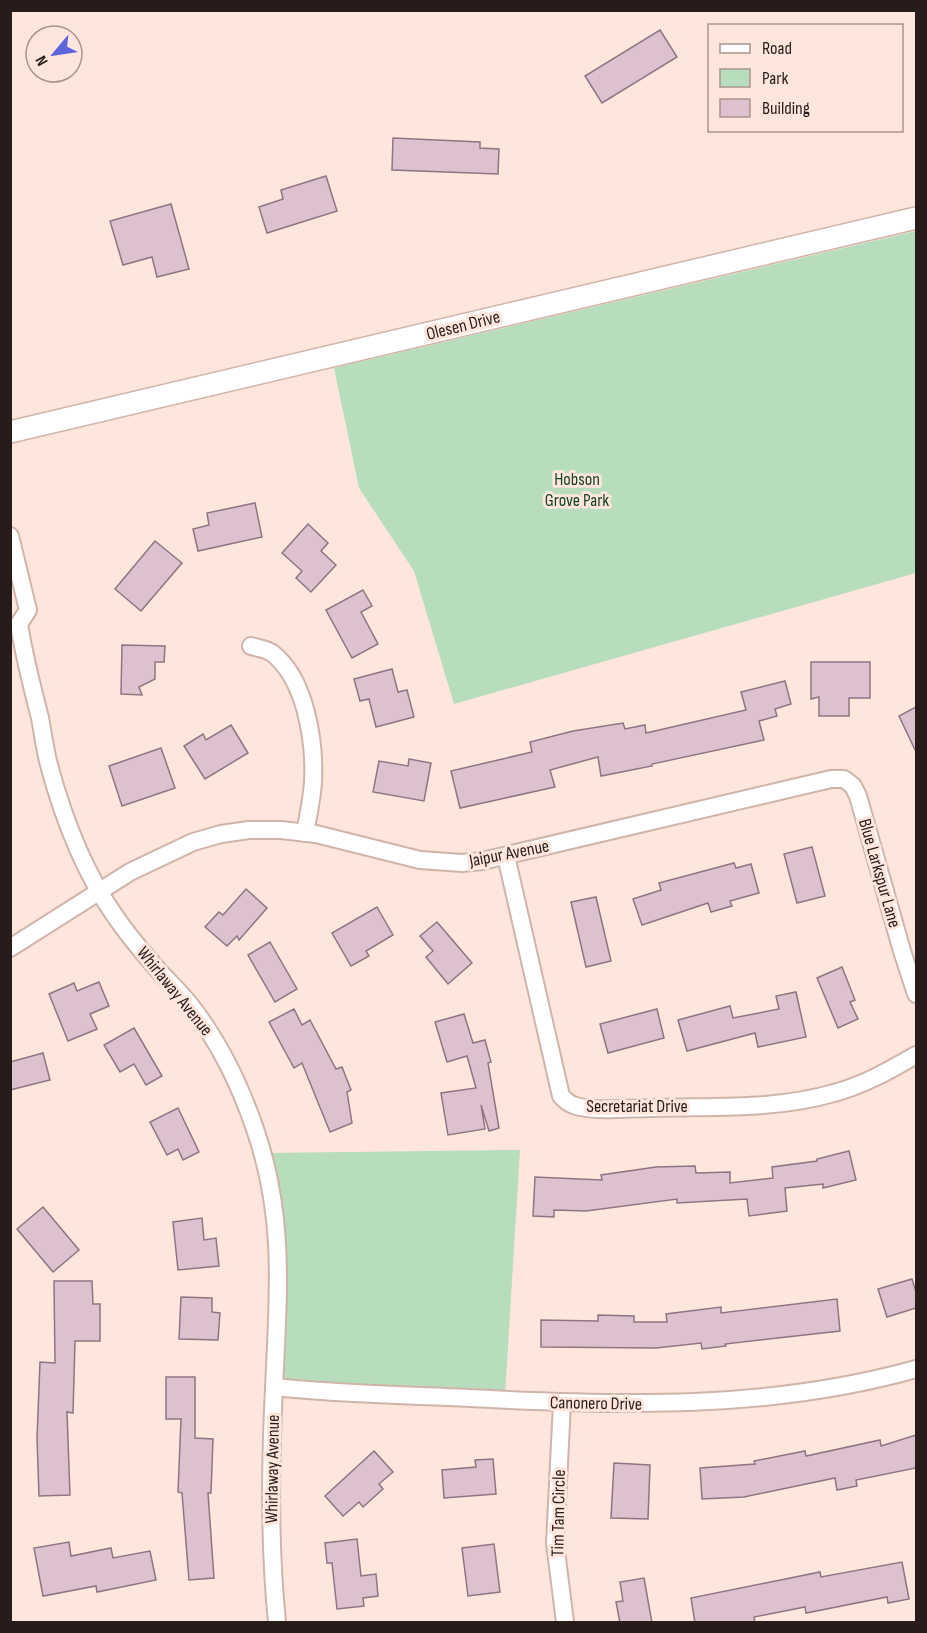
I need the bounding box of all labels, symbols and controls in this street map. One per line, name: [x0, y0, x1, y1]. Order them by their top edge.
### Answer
north arrow: [24, 24, 84, 84]
legend: [708, 24, 903, 132]
text: Road: [762, 38, 792, 59]
text: N: [32, 52, 53, 69]
text: Park: [762, 68, 788, 89]
text: Building: [762, 98, 810, 119]
street label: Olesen Drive: [424, 306, 502, 345]
park label: Hobson Grove Park: [545, 469, 609, 511]
street label: Blue Larkspur Lane: [854, 816, 905, 930]
street label: Jaipur Avenue: [466, 835, 551, 872]
street label: Whirlaway Avenue: [132, 942, 217, 1040]
street label: Secretariat Drive: [586, 1096, 688, 1117]
street label: Canonero Drive: [550, 1392, 642, 1415]
street label: Whirlaway Avenue: [261, 1415, 284, 1523]
street label: Tim Tam Circle: [547, 1469, 570, 1557]

